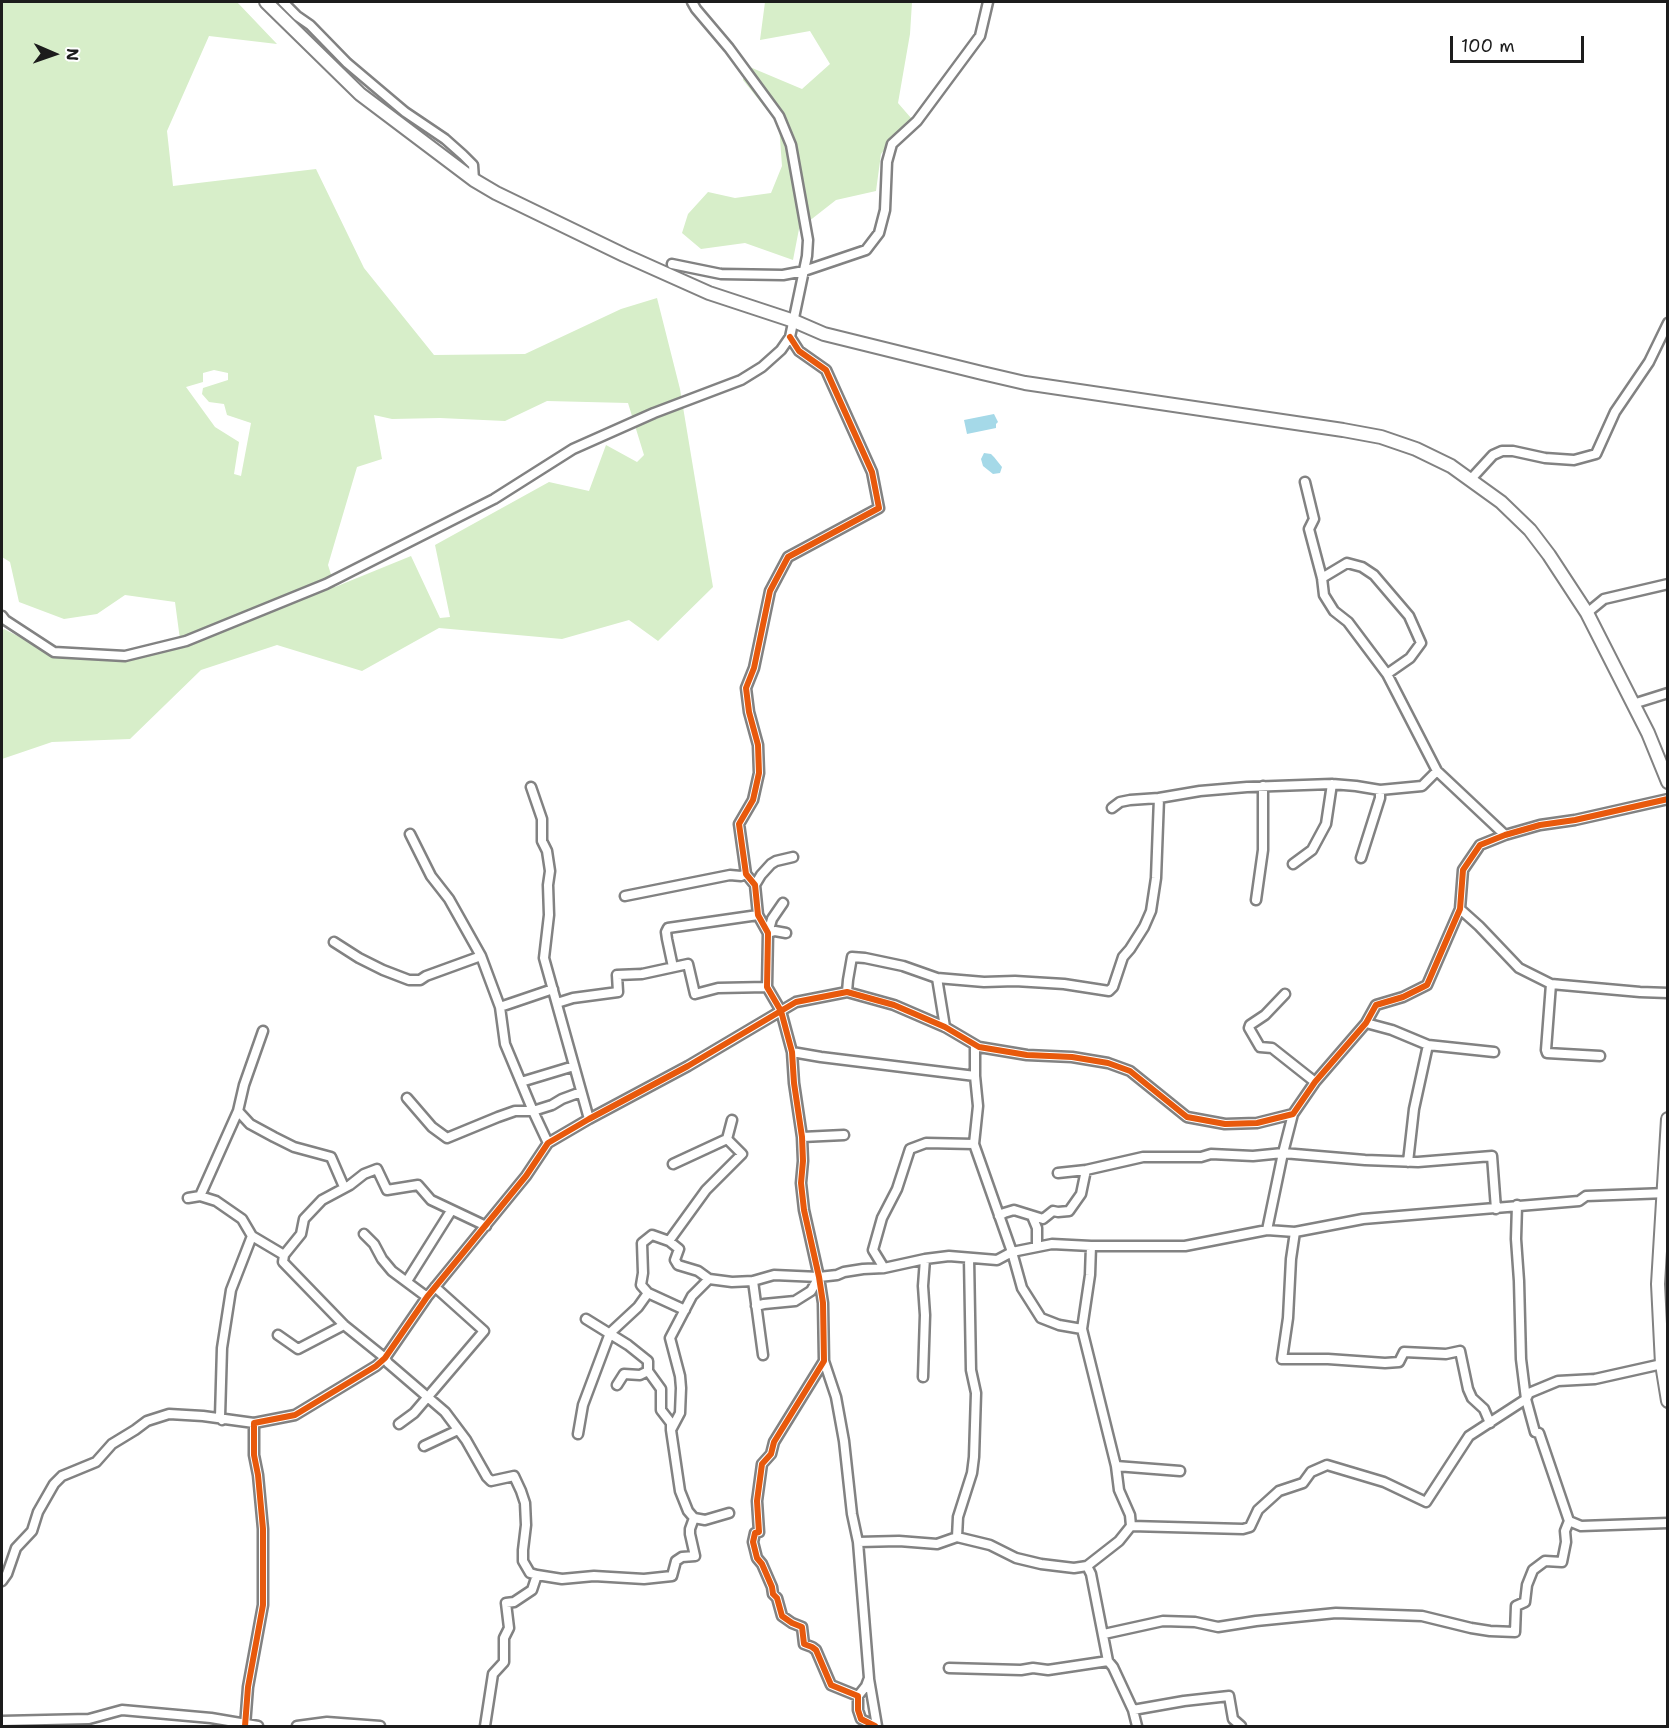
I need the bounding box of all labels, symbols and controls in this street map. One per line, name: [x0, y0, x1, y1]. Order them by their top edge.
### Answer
north arrow: [24, 24, 84, 84]
scale bar: [1453, 24, 1586, 62]
text: 100 m: [1461, 34, 1515, 58]
text: N: [62, 48, 83, 61]

